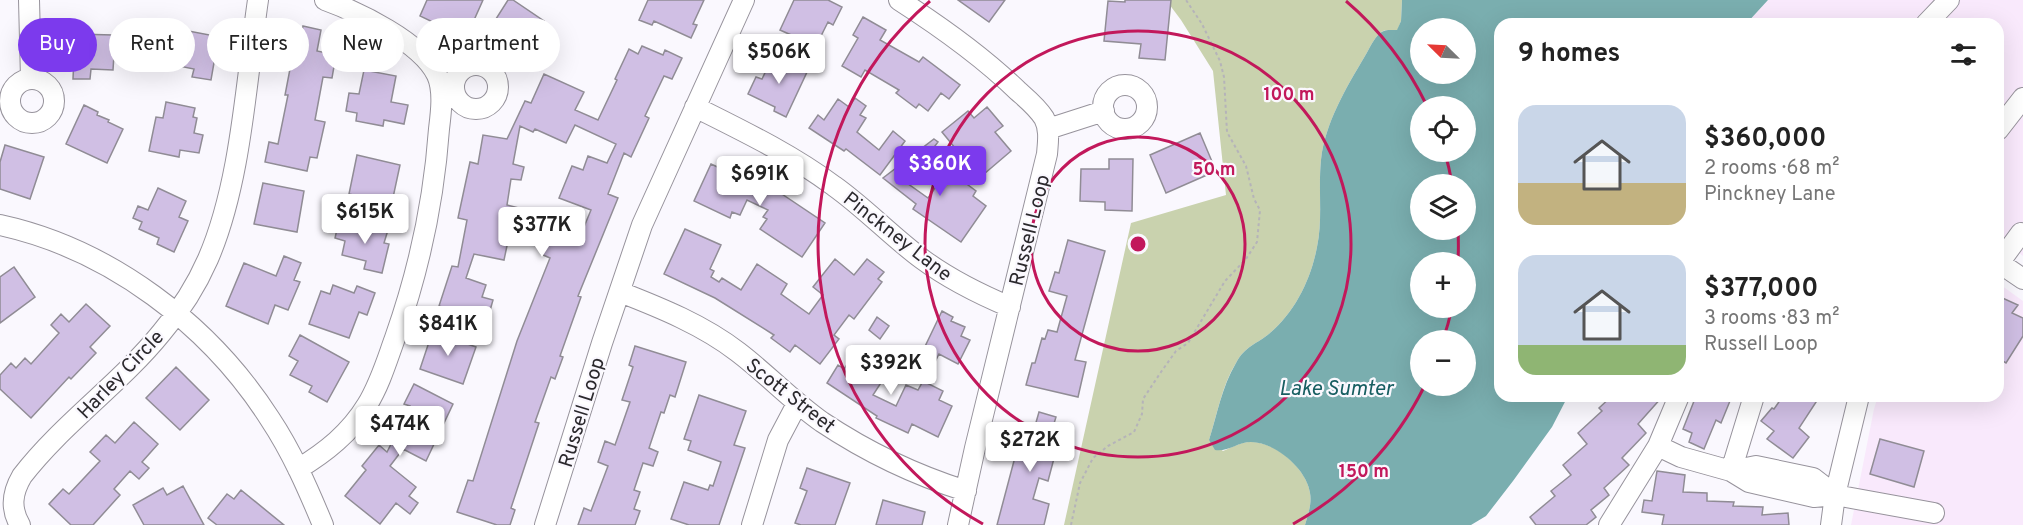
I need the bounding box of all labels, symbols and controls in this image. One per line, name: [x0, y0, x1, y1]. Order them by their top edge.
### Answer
chip: Buy: [18, 18, 97, 72]
chip: Rent: [109, 18, 195, 72]
chip: Filters: [207, 18, 309, 72]
chip: New: [321, 18, 404, 72]
chip: Apartment: [416, 18, 560, 72]
north arrow: [1410, 18, 1476, 84]
map controls: [1410, 18, 1476, 396]
pin: $506K: [737, 34, 821, 85]
text: 9 homes: [1518, 38, 1620, 71]
icon: filters: [1947, 38, 1980, 71]
text: $506K: [747, 40, 811, 66]
text: 100 m: [1263, 84, 1315, 107]
button: locate: [1410, 96, 1476, 162]
text: $360,000: [1704, 123, 1826, 156]
icon: home: [1566, 129, 1638, 201]
pin: $360K: [898, 146, 982, 197]
text: $360K: [908, 152, 972, 178]
pin: $691K: [718, 156, 802, 207]
text: 2 rooms · 68 m²: [1704, 156, 1840, 182]
text: 50 m: [1192, 159, 1236, 182]
text: $691K: [731, 162, 789, 188]
street label: Russell Loop: [1005, 172, 1057, 289]
button: layers: [1410, 174, 1476, 240]
text: Pinckney Lane: [1704, 182, 1835, 208]
street label: Pinckney Lane: [837, 187, 957, 288]
pin: $615K: [323, 194, 407, 245]
text: $615K: [336, 200, 394, 226]
pin: $377K: [500, 207, 584, 258]
text: $377K: [512, 213, 572, 239]
centre of rings: [1128, 234, 1148, 254]
button: +: [1410, 252, 1476, 318]
text: $377,000: [1704, 273, 1818, 306]
icon: home: [1566, 279, 1638, 351]
pin: $841K: [406, 306, 490, 357]
text: 3 rooms · 83 m²: [1704, 306, 1839, 332]
text: $841K: [418, 312, 478, 338]
street label: Harley Circle: [72, 325, 170, 425]
button: −: [1410, 330, 1476, 396]
text: Russell Loop: [1704, 332, 1818, 358]
pin: $392K: [849, 345, 933, 396]
text: $392K: [860, 351, 922, 377]
street label: Scott Street: [739, 353, 840, 440]
street label: Russell Loop: [554, 354, 612, 471]
water label: Lake Sumter: [1279, 376, 1395, 403]
pin: $474K: [358, 406, 442, 457]
text: $474K: [369, 412, 431, 438]
pin: $272K: [988, 422, 1072, 473]
text: $272K: [1000, 428, 1060, 454]
text: 150 m: [1339, 461, 1389, 484]

